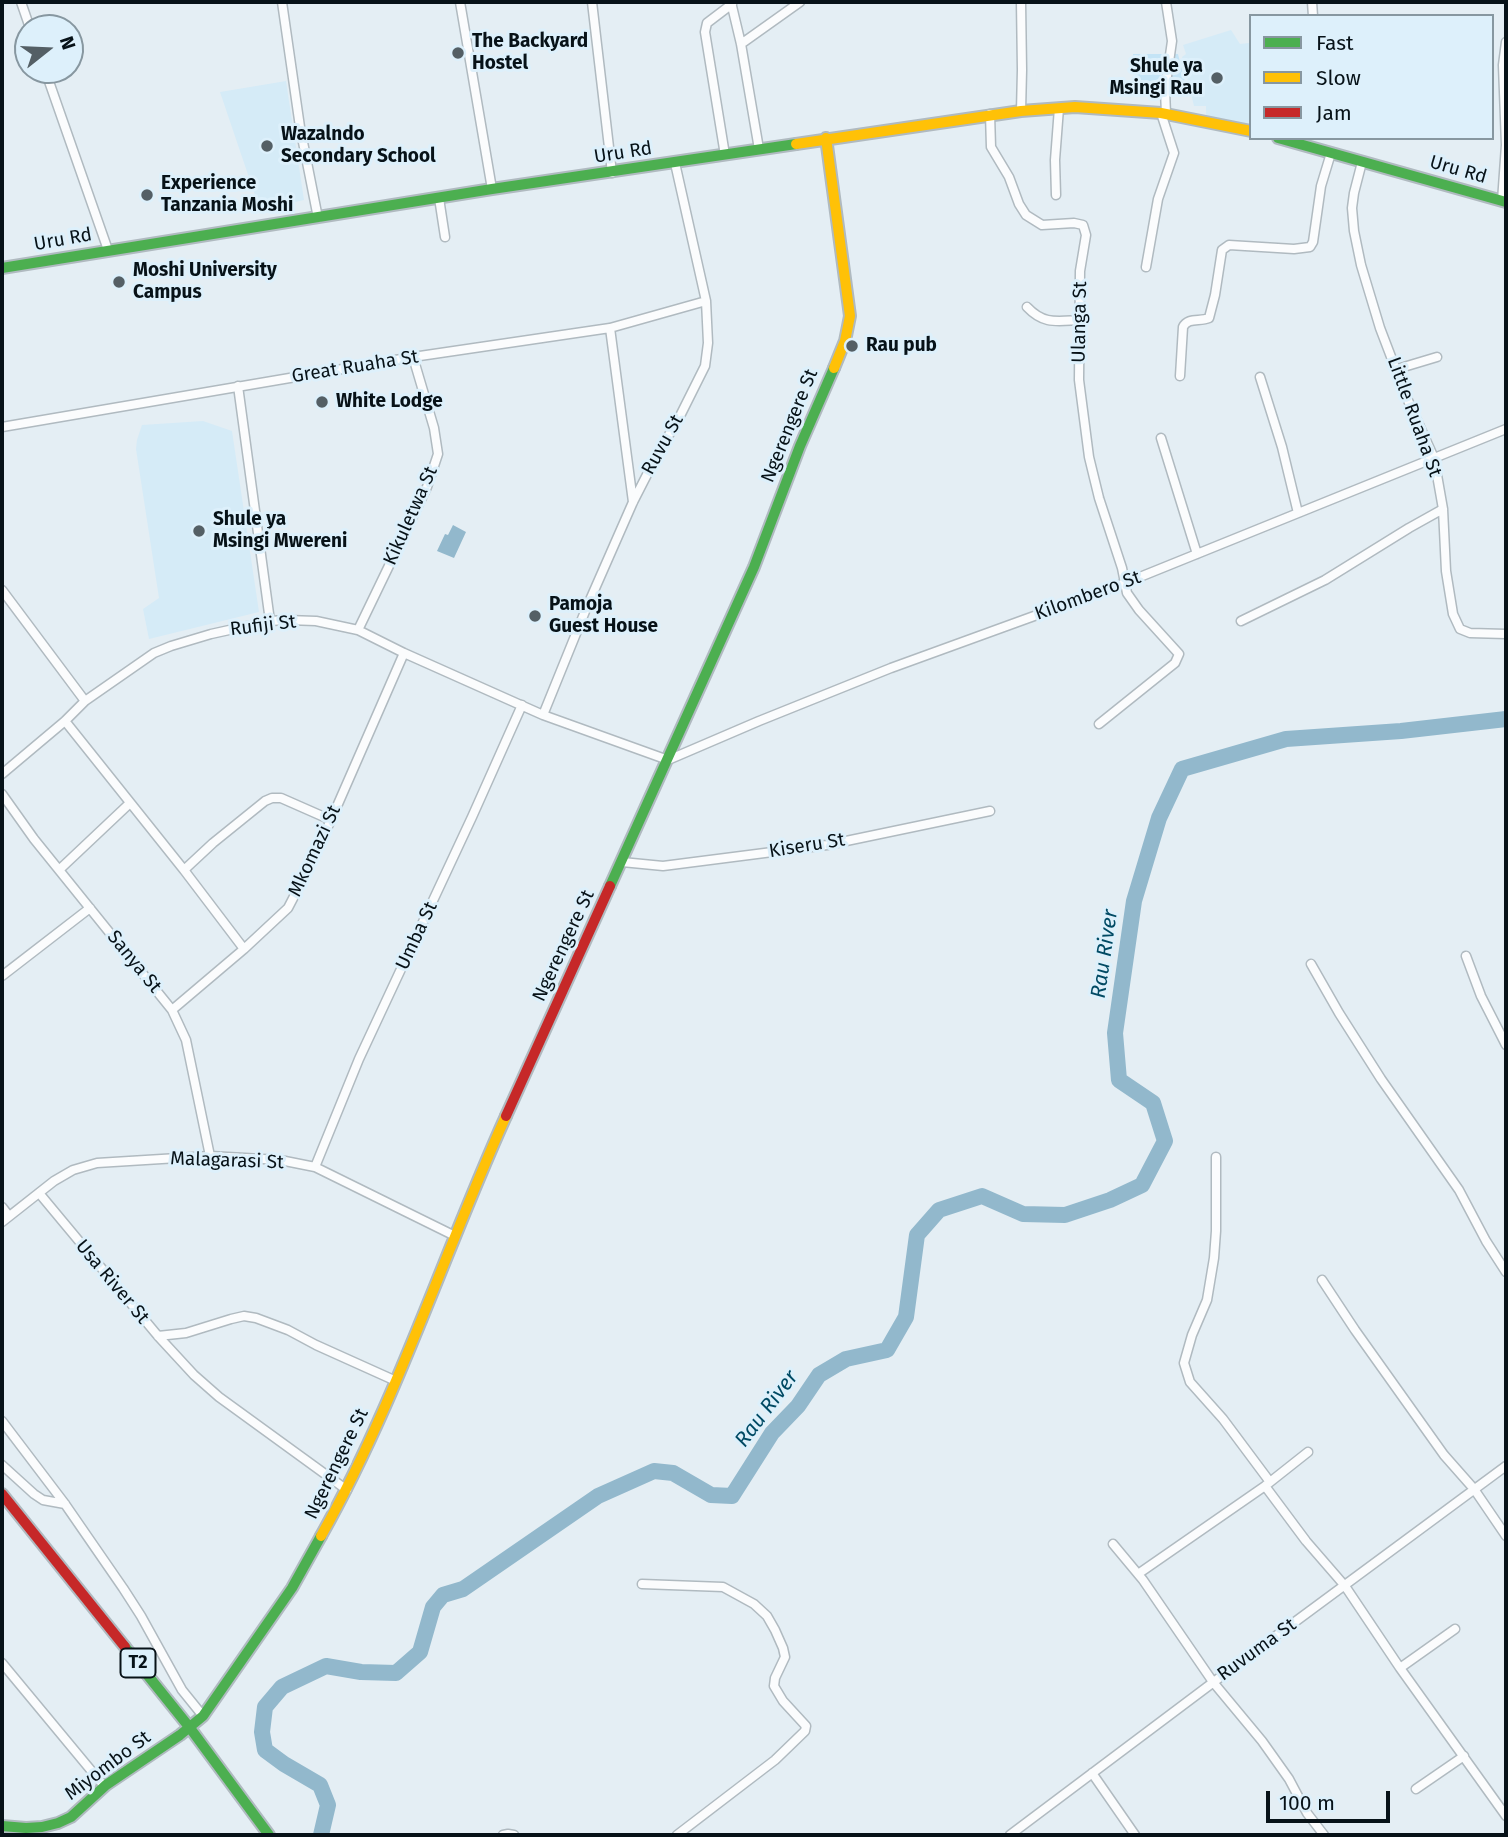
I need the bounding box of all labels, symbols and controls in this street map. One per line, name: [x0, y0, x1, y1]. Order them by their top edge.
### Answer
north arrow: [14, 14, 84, 84]
legend: [1249, 14, 1494, 140]
text: Fast: [1316, 30, 1354, 56]
place label: The Backyard Hostel: [472, 31, 588, 75]
text: N: [55, 33, 80, 53]
marker: The Backyard Hostel: [450, 45, 466, 61]
place label: Shule ya Msingi Rau: [1109, 56, 1203, 100]
text: Slow: [1316, 65, 1361, 91]
marker: Shule ya Msingi Rau: [1209, 70, 1225, 86]
text: Jam: [1316, 100, 1352, 126]
place label: Wazalndo Secondary School: [281, 124, 436, 168]
street label: Uru Rd: [592, 137, 654, 169]
marker: Wazalndo Secondary School: [259, 138, 275, 154]
street label: Uru Rd: [1427, 151, 1489, 189]
place label: Experience Tanzania Moshi: [161, 173, 293, 217]
marker: Experience Tanzania Moshi: [139, 187, 155, 203]
street label: Uru Rd: [32, 224, 94, 256]
place label: Moshi University Campus: [133, 260, 277, 304]
marker: Moshi University Campus: [111, 274, 127, 290]
street label: Ulanga St: [1068, 281, 1092, 363]
place label: Rau pub: [866, 335, 937, 357]
marker: Rau pub: [844, 338, 860, 354]
street label: Great Ruaha St: [290, 346, 420, 388]
street label: Little Ruaha St: [1382, 354, 1446, 480]
street label: Ngerengere St: [757, 366, 823, 486]
place label: White Lodge: [336, 391, 443, 413]
marker: White Lodge: [314, 394, 330, 410]
street label: Ruvu St: [637, 411, 689, 479]
street label: Kikuletwa St: [379, 463, 443, 569]
place label: Shule ya Msingi Mwereni: [213, 509, 347, 553]
marker: Shule ya Msingi Mwereni: [191, 523, 207, 539]
street label: Kilombero St: [1032, 566, 1144, 626]
place label: Pamoja Guest House: [549, 594, 658, 638]
marker: Pamoja Guest House: [527, 608, 543, 624]
street label: Rufiji St: [229, 611, 297, 641]
street label: Mkomazi St: [284, 802, 346, 900]
street label: Kiseru St: [767, 829, 847, 863]
street label: Ngerengere St: [528, 887, 600, 1005]
street label: Umba St: [391, 898, 443, 974]
water label: Rau River: [1086, 908, 1124, 1000]
street label: Sanya St: [102, 926, 166, 998]
street label: Malagarasi St: [170, 1148, 284, 1174]
street label: Usa River St: [70, 1235, 154, 1329]
water label: Rau River: [730, 1366, 804, 1452]
street label: Ngerengere St: [300, 1405, 374, 1523]
street label: Ruvuma St: [1213, 1614, 1301, 1686]
road number: T2: [120, 1648, 156, 1678]
street label: Miyombo St: [61, 1726, 155, 1806]
scale bar: [1270, 1778, 1394, 1822]
text: 100 m: [1279, 1790, 1335, 1816]

